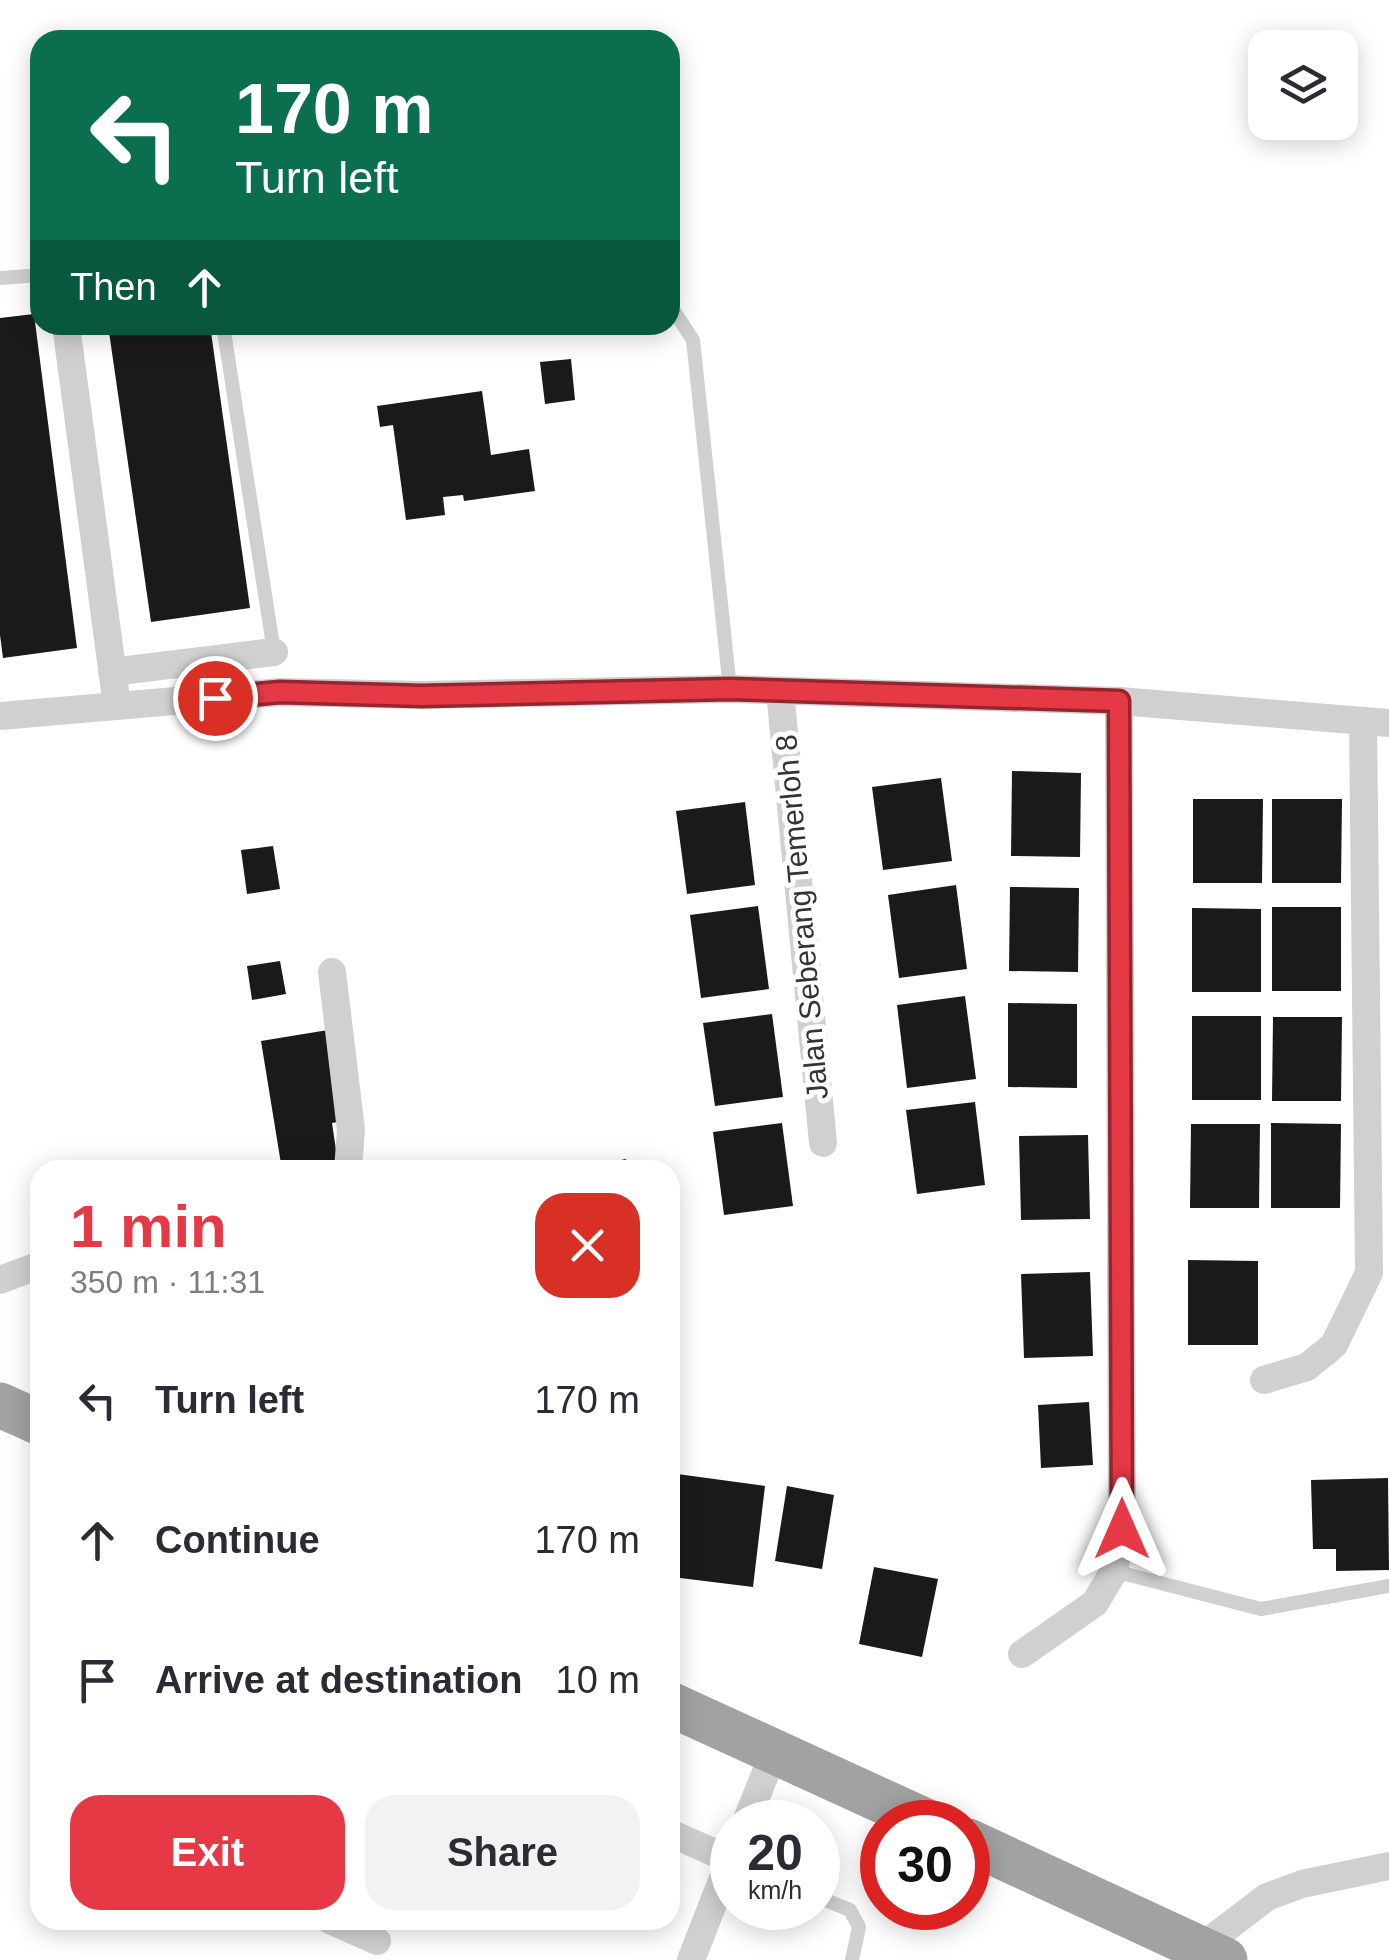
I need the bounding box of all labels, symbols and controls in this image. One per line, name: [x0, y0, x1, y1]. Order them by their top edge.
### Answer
map controls: [1248, 30, 1358, 140]
button: layers: [1248, 30, 1358, 140]
icon: left: [70, 70, 200, 200]
text: 170 m: [235, 70, 433, 148]
text: Turn left: [235, 152, 398, 203]
icon: ahead: [177, 260, 232, 315]
text: Then: [70, 266, 157, 308]
pin: [173, 656, 258, 741]
icon: arrive: [188, 671, 243, 726]
street label: Jalan Seberang Temerloh 8: [769, 733, 834, 1101]
text: 1 min: [70, 1193, 227, 1260]
button: close: [535, 1193, 640, 1298]
text: 350 m · 11:31: [70, 1264, 265, 1300]
icon: left: [70, 1373, 125, 1428]
text: Turn left: [155, 1379, 304, 1421]
text: 170 m: [534, 1379, 640, 1421]
position arrow: [1070, 1477, 1174, 1581]
icon: ahead: [70, 1513, 125, 1568]
text: Continue: [155, 1519, 320, 1561]
text: 170 m: [534, 1519, 640, 1561]
icon: arrive: [70, 1653, 125, 1708]
text: Arrive at destination: [155, 1659, 522, 1701]
text: 10 m: [556, 1659, 640, 1701]
button: Exit: [70, 1795, 345, 1910]
button: Share: [365, 1795, 640, 1910]
speed limit sign: 30: [860, 1800, 990, 1930]
text: 20: [747, 1825, 803, 1881]
text: km/h: [748, 1876, 802, 1904]

